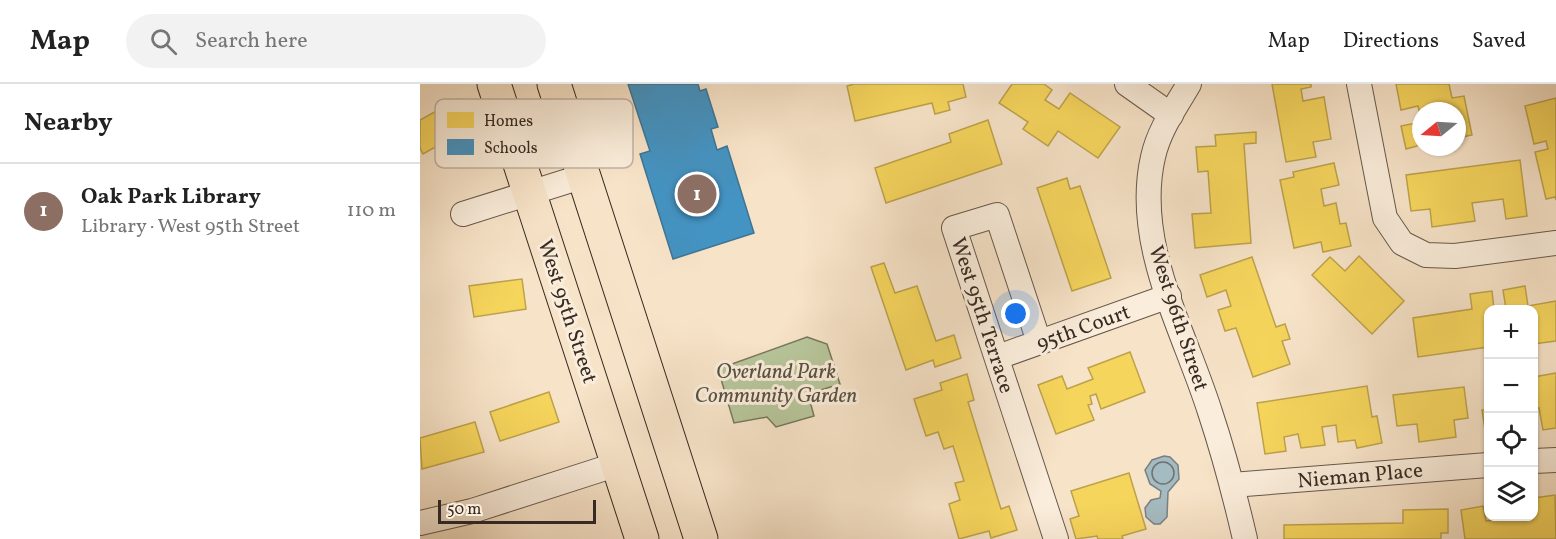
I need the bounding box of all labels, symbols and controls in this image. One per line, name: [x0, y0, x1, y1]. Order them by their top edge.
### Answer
search box: [126, 14, 546, 68]
text: Map: [30, 22, 90, 61]
icon: search: [147, 25, 180, 58]
text: Search here: [195, 26, 308, 57]
text: Map: [1268, 27, 1310, 56]
text: Directions: [1343, 27, 1439, 56]
text: Saved: [1472, 27, 1526, 56]
legend: [435, 99, 633, 168]
north arrow: [1412, 102, 1466, 156]
text: Nearby: [24, 105, 113, 141]
text: Homes: [484, 111, 533, 133]
text: Schools: [484, 138, 538, 160]
pin: 1: [678, 172, 716, 216]
text: Oak Park Library: [81, 182, 261, 213]
text: 1: [39, 197, 48, 225]
text: 110 m: [347, 197, 396, 225]
text: Library · West 95th Street: [81, 213, 300, 241]
street label: West 95th Terrace: [943, 234, 1020, 397]
street label: West 95th Street: [530, 236, 604, 387]
street label: West 96th Street: [1140, 242, 1215, 395]
street label: 95th Court: [1033, 298, 1134, 359]
your location: [1001, 299, 1030, 328]
map controls: [1484, 305, 1538, 521]
button: +: [1484, 305, 1538, 359]
park label: Overland Park Community Garden: [695, 358, 857, 411]
button: −: [1484, 359, 1538, 413]
button: locate: [1484, 413, 1538, 467]
street label: Nieman Place: [1296, 457, 1424, 496]
button: layers: [1484, 467, 1538, 521]
scale bar: [438, 497, 596, 524]
text: 50 m: [447, 499, 481, 521]

